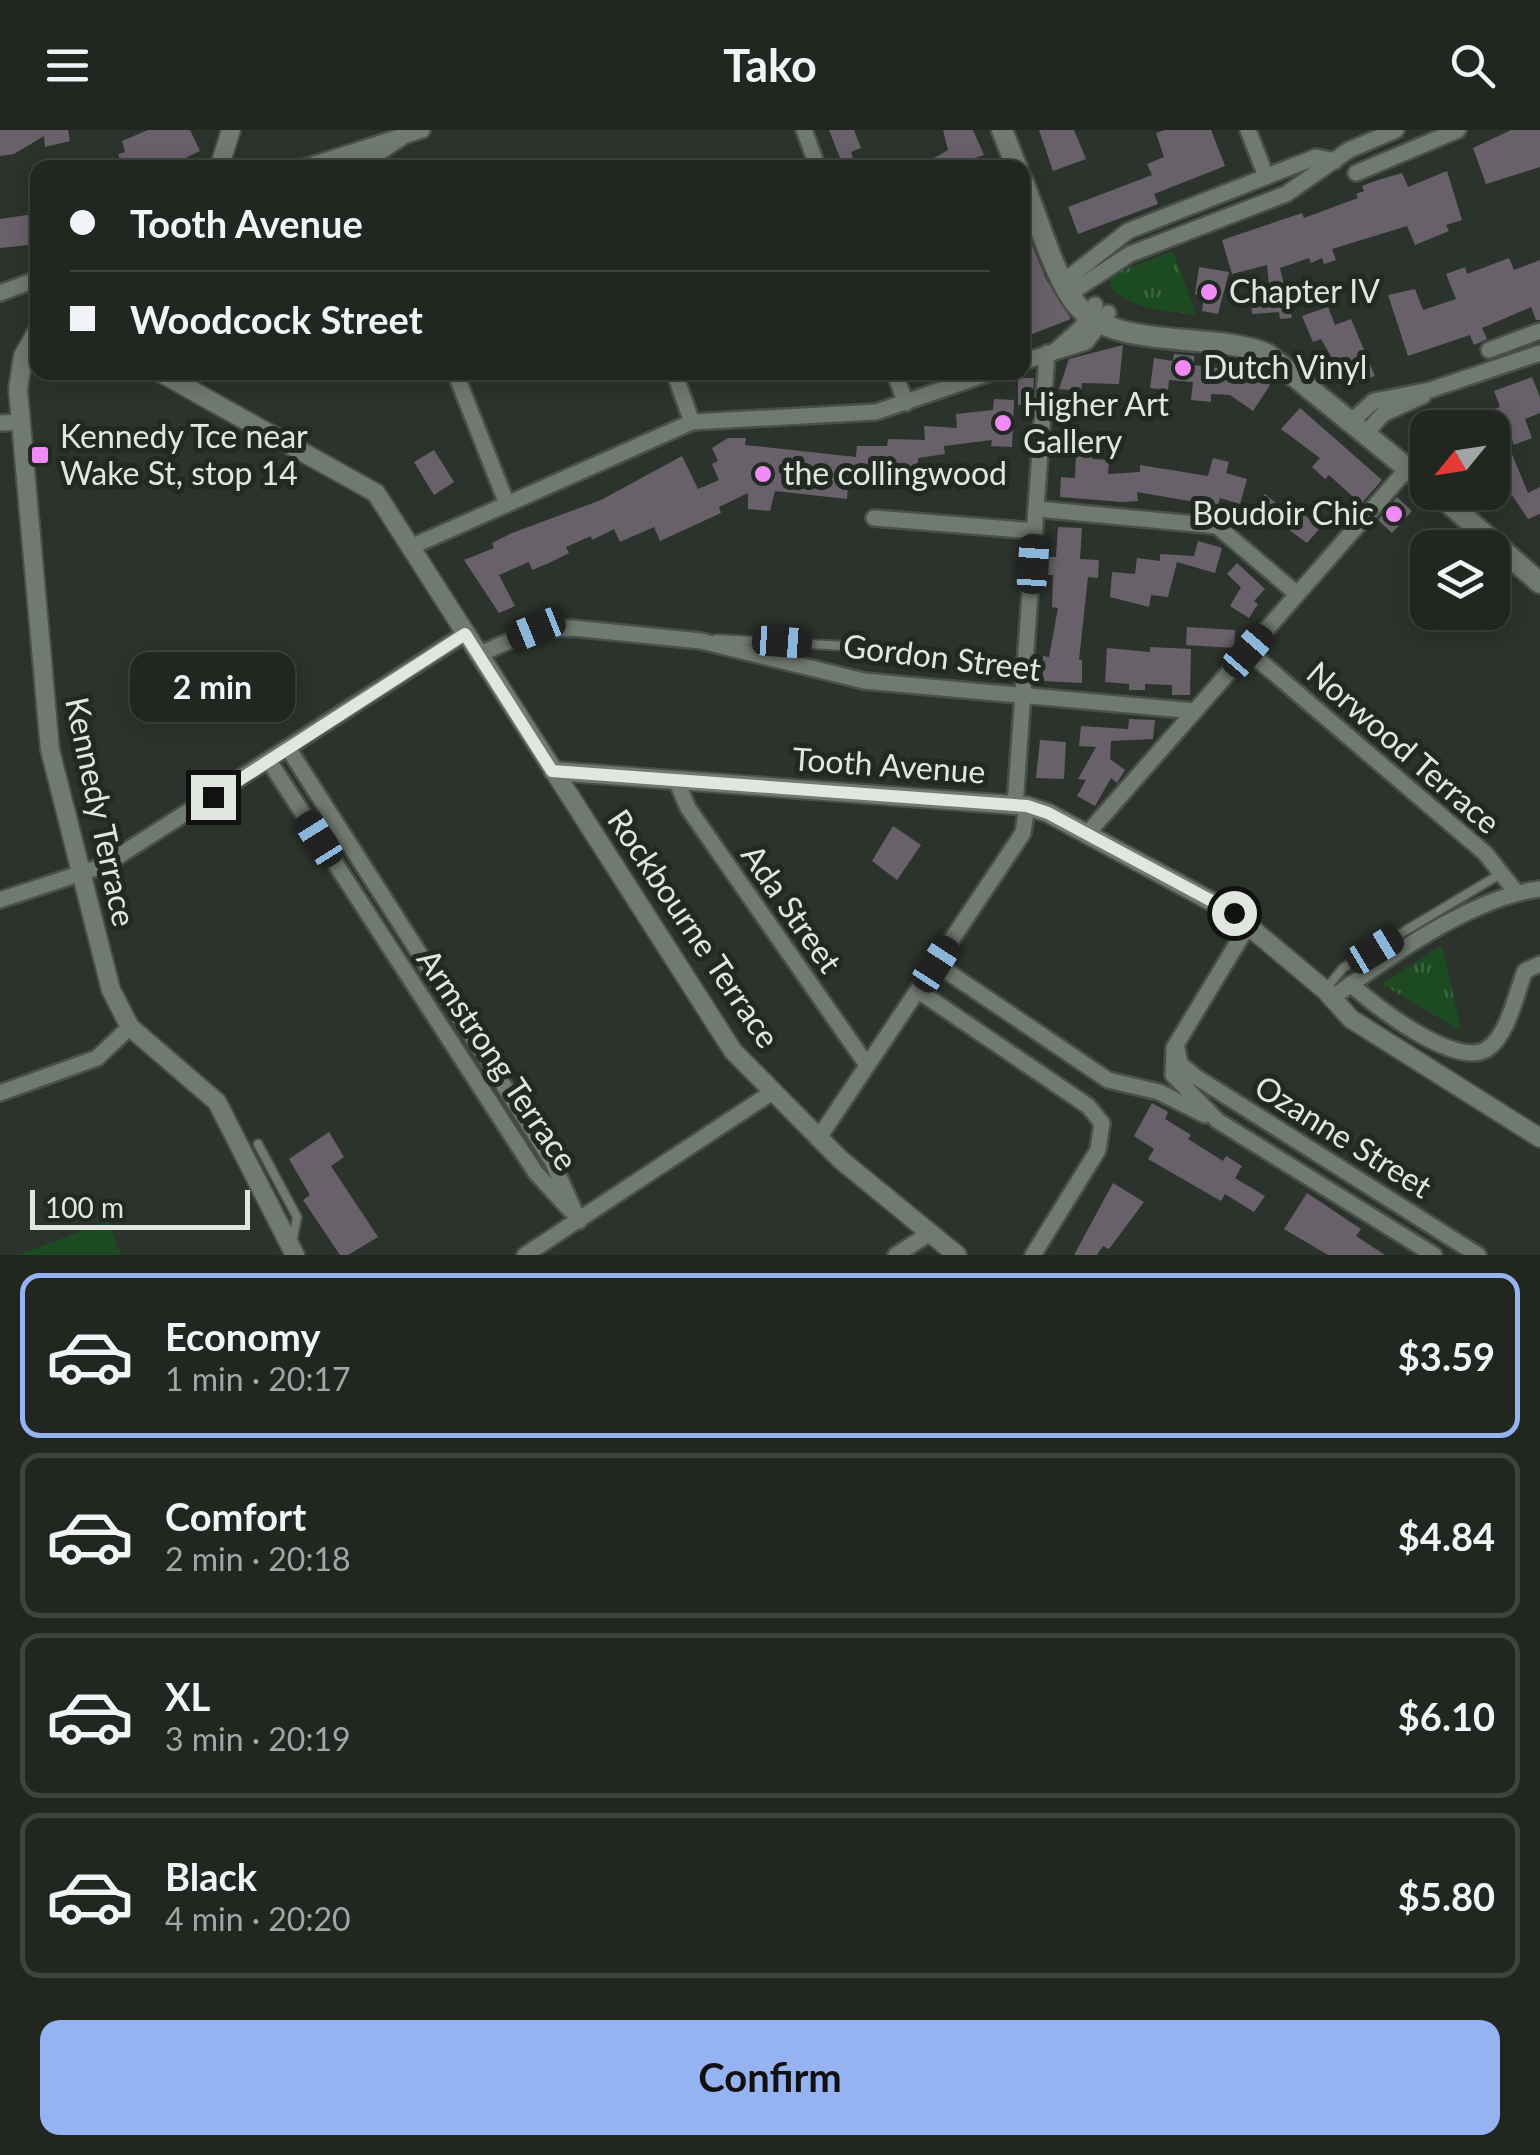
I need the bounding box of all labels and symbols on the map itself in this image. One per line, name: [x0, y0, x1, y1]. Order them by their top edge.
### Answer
place label: Chapter IV: [1229, 271, 1380, 310]
marker: Chapter IV: [1198, 281, 1220, 303]
place label: Dutch Vinyl: [1203, 347, 1367, 386]
marker: Dutch Vinyl: [1172, 357, 1194, 379]
place label: Higher Art Gallery: [1023, 384, 1170, 460]
north arrow: [1410, 410, 1510, 510]
marker: Higher Art Gallery: [992, 412, 1014, 434]
place label: Kennedy Tce near Wake St, stop 14: [60, 416, 308, 492]
marker: Kennedy Tce near Wake St, stop 14: [29, 444, 51, 466]
place label: the collingwood: [783, 453, 1007, 492]
marker: the collingwood: [752, 463, 774, 485]
place label: Boudoir Chic: [1192, 493, 1374, 532]
marker: Boudoir Chic: [1383, 503, 1405, 525]
car: [1016, 533, 1050, 595]
car: [503, 604, 569, 654]
car: [1217, 619, 1279, 683]
car: [751, 625, 813, 659]
street label: Gordon Street: [841, 625, 1044, 688]
callout: 2 min: [130, 652, 296, 722]
street label: Norwood Terrace: [1300, 653, 1508, 841]
street label: Kennedy Terrace: [58, 694, 145, 930]
street label: Tooth Avenue: [791, 738, 987, 791]
route end: [191, 775, 236, 820]
street label: Rockbourne Terrace: [600, 802, 788, 1055]
car: [290, 806, 348, 872]
street label: Ada Street: [734, 837, 851, 980]
route start: [1212, 891, 1257, 936]
car: [1342, 922, 1408, 978]
car: [907, 931, 965, 997]
street label: Armstrong Terrace: [410, 941, 587, 1177]
street label: Ozanne Street: [1248, 1066, 1440, 1206]
scale bar: [30, 1185, 250, 1230]

